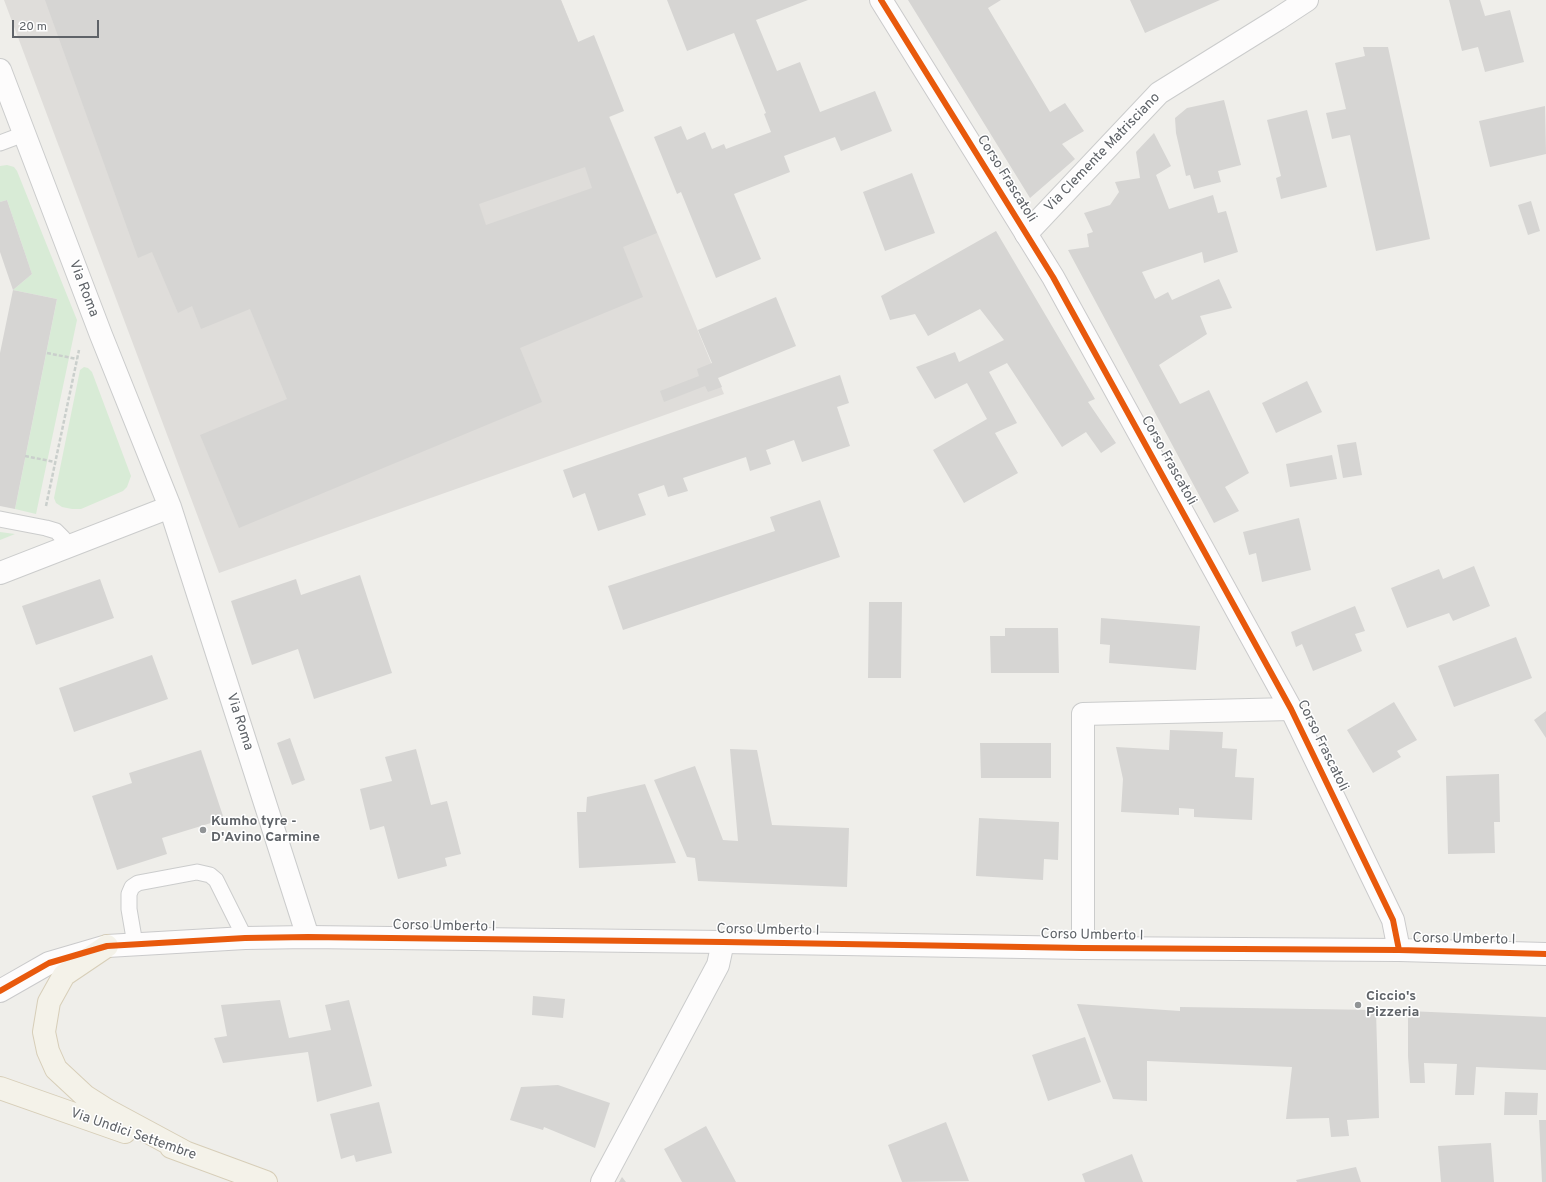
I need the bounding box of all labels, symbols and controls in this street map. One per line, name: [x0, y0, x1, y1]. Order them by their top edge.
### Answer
scale bar: [14, 12, 101, 38]
text: 20 m: [19, 19, 47, 35]
street label: Via Clemente Matrisciano: [1042, 90, 1164, 216]
street label: Corso Frascatoli: [972, 132, 1040, 226]
street label: Via Roma: [65, 258, 101, 320]
street label: Corso Frascatoli: [1136, 413, 1200, 509]
street label: Via Roma: [222, 691, 256, 753]
street label: Corso Frascatoli: [1293, 698, 1351, 794]
place label: Kumho tyre - D'Avino Carmine: [211, 814, 320, 846]
marker: Kumho tyre - D'Avino Carmine: [198, 825, 208, 835]
street label: Corso Umberto I: [392, 918, 496, 936]
street label: Corso Umberto I: [716, 922, 820, 940]
street label: Corso Umberto I: [1040, 927, 1144, 945]
street label: Corso Umberto I: [1412, 931, 1516, 949]
place label: Ciccio's Pizzeria: [1366, 989, 1419, 1022]
marker: Ciccio's Pizzeria: [1353, 1000, 1363, 1010]
street label: Via Undici Settembre: [68, 1106, 198, 1164]

